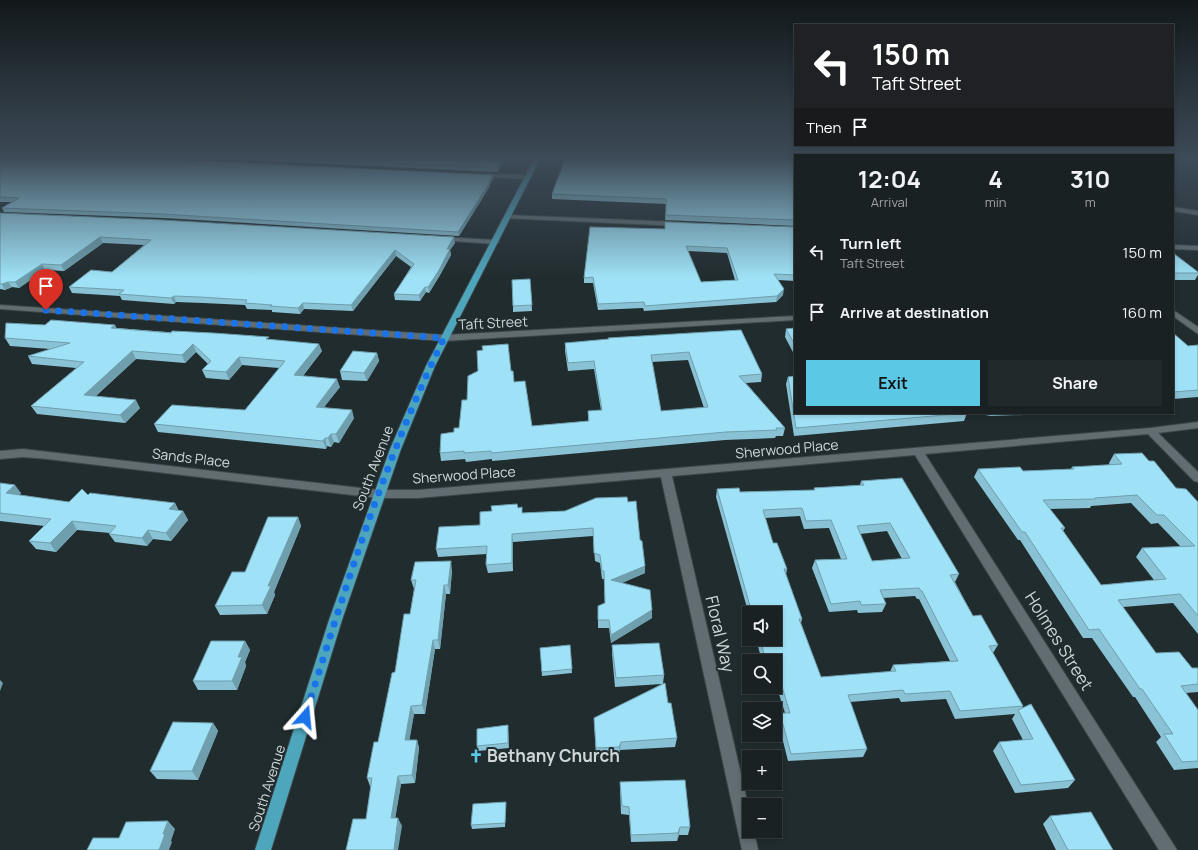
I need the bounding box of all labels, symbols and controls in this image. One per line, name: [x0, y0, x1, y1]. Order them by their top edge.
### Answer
text: 150 m: [872, 35, 950, 73]
icon: left: [806, 40, 858, 92]
text: Taft Street: [872, 71, 962, 95]
icon: arrive: [849, 116, 871, 138]
text: Then: [806, 117, 841, 138]
text: 12:04: [858, 162, 921, 195]
text: 4: [988, 162, 1003, 195]
text: 310: [1070, 162, 1110, 195]
text: Arrival: [871, 193, 908, 211]
text: min: [985, 193, 1006, 211]
text: m: [1085, 193, 1096, 211]
text: Turn left: [840, 233, 902, 254]
icon: left: [806, 241, 828, 263]
text: 150 m: [1123, 242, 1162, 263]
text: Taft Street: [840, 254, 905, 272]
pin: [29, 269, 63, 310]
icon: arrive: [35, 275, 57, 297]
icon: arrive: [806, 301, 828, 323]
text: Arrive at destination: [840, 302, 989, 323]
text: 160 m: [1122, 302, 1162, 323]
street label: Taft Street: [458, 311, 529, 334]
button: Exit: [806, 360, 980, 406]
button: Share: [988, 360, 1162, 406]
street label: South Avenue: [348, 422, 398, 513]
street label: Sherwood Place: [735, 435, 839, 462]
street label: Sands Place: [151, 443, 231, 472]
street label: Sherwood Place: [412, 461, 516, 488]
street label: Holmes Street: [1020, 587, 1099, 695]
street label: Floral Way: [700, 593, 740, 675]
map controls: [742, 606, 782, 838]
button: sound: [742, 606, 782, 646]
button: search: [742, 654, 782, 694]
position arrow: [284, 696, 326, 738]
button: layers: [742, 702, 782, 742]
street label: South Avenue: [244, 742, 289, 834]
place label: Bethany Church: [487, 744, 620, 767]
church icon: Bethany Church: [468, 748, 484, 764]
button: +: [742, 750, 782, 790]
button: −: [742, 798, 782, 838]

